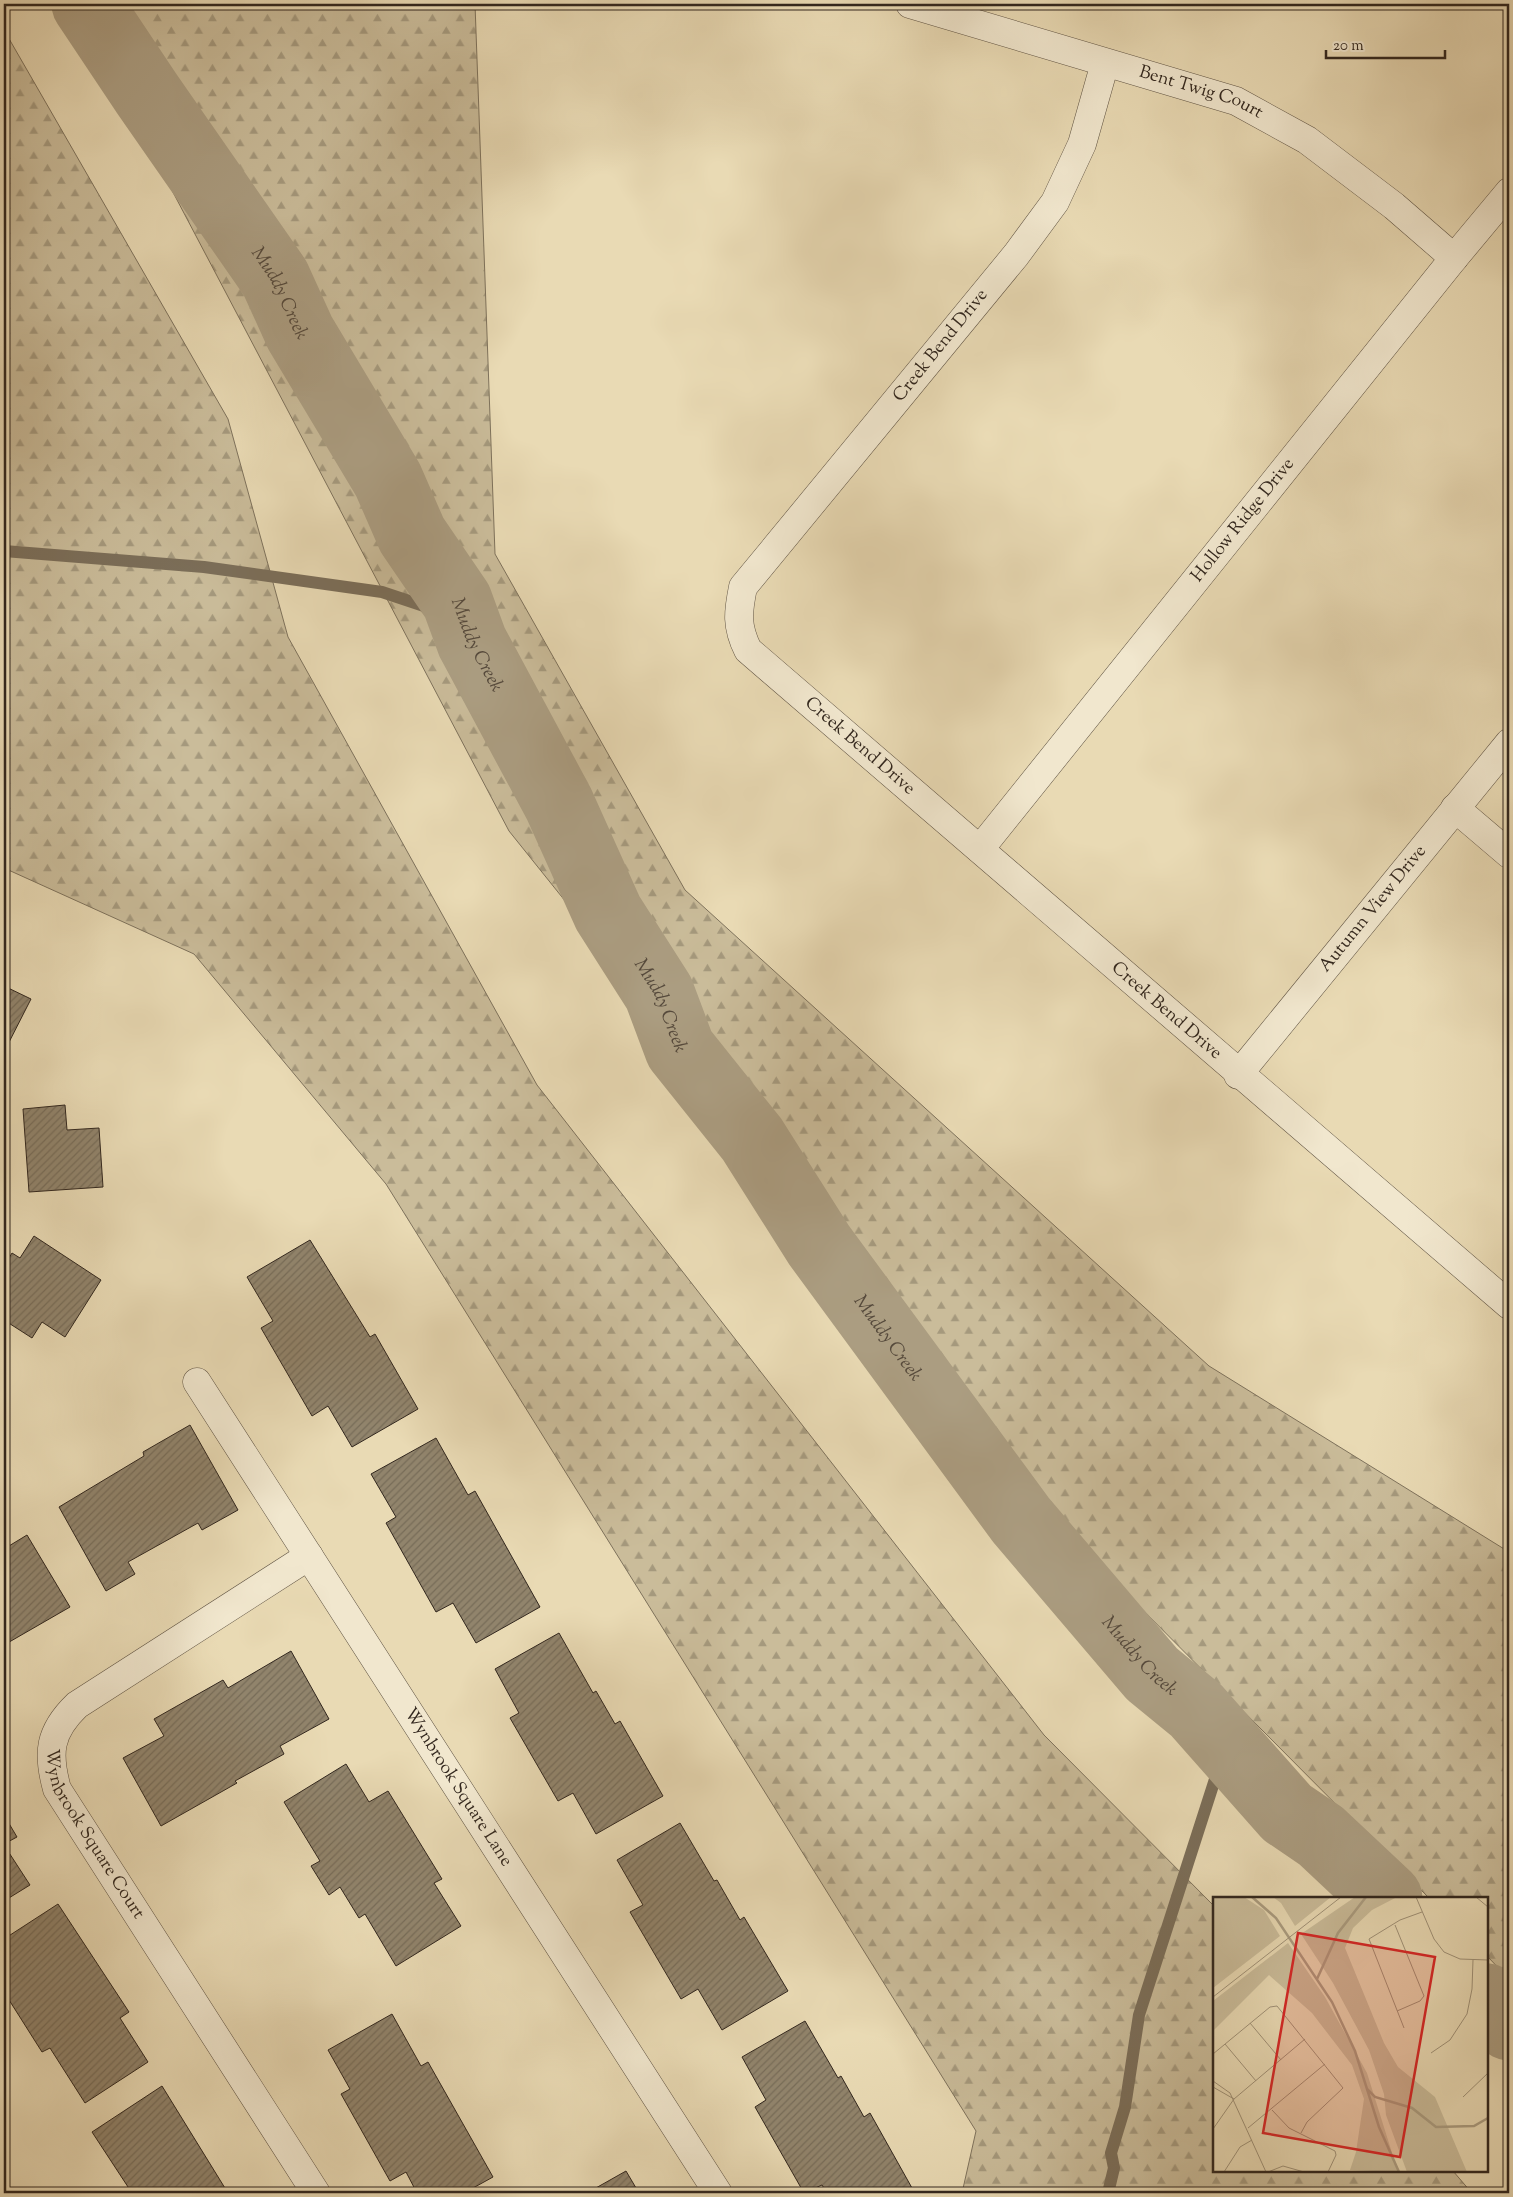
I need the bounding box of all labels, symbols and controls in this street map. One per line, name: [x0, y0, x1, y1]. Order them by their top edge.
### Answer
scale bar: [1326, 28, 1444, 60]
text: 20 m: [1333, 36, 1364, 57]
street label: Bent Twig Court: [1136, 60, 1267, 126]
water label: Muddy Creek: [244, 242, 315, 345]
street label: Creek Bend Drive: [887, 284, 995, 408]
street label: Hollow Ridge Drive: [1185, 453, 1301, 588]
water label: Muddy Creek: [443, 594, 510, 697]
street label: Creek Bend Drive: [798, 691, 920, 802]
street label: Autumn View Drive: [1313, 840, 1433, 978]
water label: Muddy Creek: [627, 953, 694, 1057]
street label: Creek Bend Drive: [1105, 956, 1227, 1066]
water label: Muddy Creek: [847, 1289, 929, 1387]
water label: Muddy Creek: [1095, 1610, 1183, 1703]
street label: Wynbrook Square Lane: [397, 1703, 518, 1872]
street label: Wynbrook Square Court: [38, 1748, 150, 1925]
inset map: [1213, 1897, 1488, 2172]

